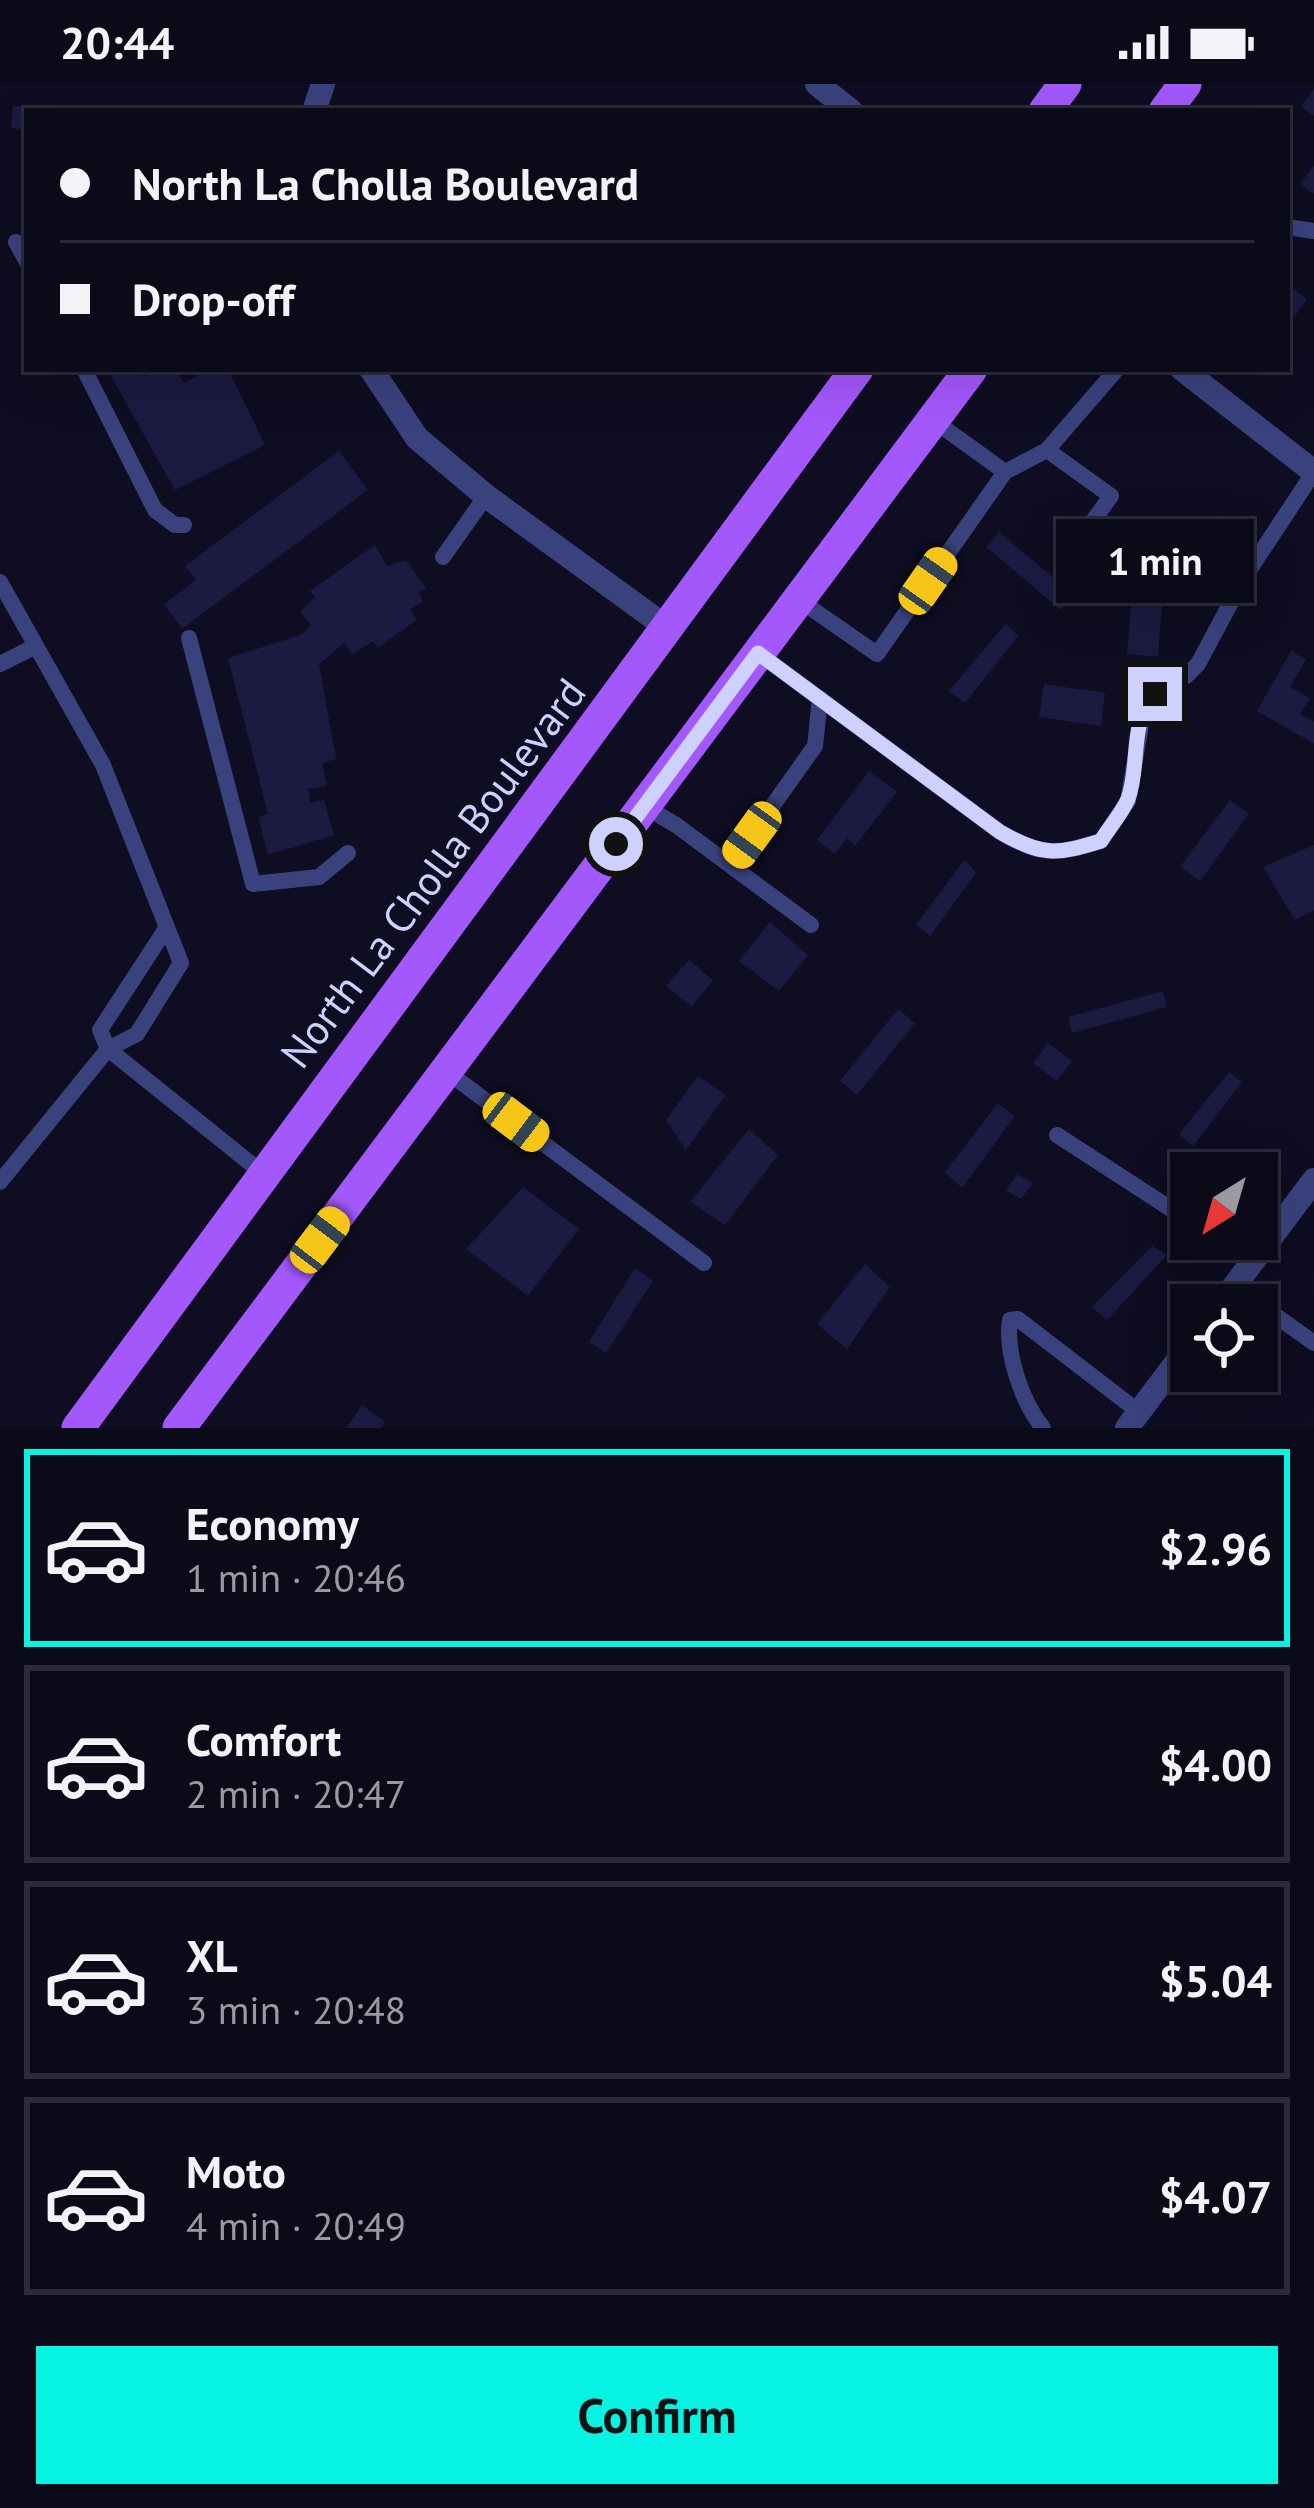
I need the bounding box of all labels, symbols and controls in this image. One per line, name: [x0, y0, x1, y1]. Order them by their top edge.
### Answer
text: 20:44: [60, 13, 174, 71]
text: North La Cholla Boulevard: [132, 154, 639, 212]
text: Drop-off: [132, 270, 294, 328]
callout: 1 min: [1056, 520, 1254, 604]
text: 1 min: [1107, 535, 1203, 586]
car: [893, 541, 963, 621]
street label: North La Cholla Boulevard: [268, 667, 597, 1079]
route end: [1128, 667, 1182, 721]
car: [716, 795, 788, 875]
route start: [589, 817, 643, 871]
car: [476, 1086, 556, 1158]
north arrow: [1170, 1152, 1278, 1260]
map controls: [1170, 1152, 1278, 1392]
car: [284, 1200, 356, 1280]
button: locate: [1170, 1284, 1278, 1392]
icon: car: [42, 1494, 150, 1602]
text: Economy: [186, 1494, 359, 1552]
text: $2.96: [1159, 1519, 1272, 1577]
text: 1 min · 20:46: [186, 1552, 406, 1603]
icon: car: [42, 1710, 150, 1818]
text: Comfort: [186, 1710, 341, 1768]
text: $4.00: [1159, 1735, 1272, 1793]
text: 2 min · 20:47: [186, 1768, 406, 1819]
icon: car: [42, 1926, 150, 2034]
text: XL: [186, 1926, 238, 1984]
text: $5.04: [1159, 1951, 1272, 2009]
text: 3 min · 20:48: [186, 1984, 406, 2035]
icon: car: [42, 2142, 150, 2250]
text: Moto: [186, 2142, 286, 2200]
text: $4.07: [1159, 2167, 1272, 2225]
text: 4 min · 20:49: [186, 2200, 406, 2251]
button: Confirm: [36, 2346, 1278, 2484]

